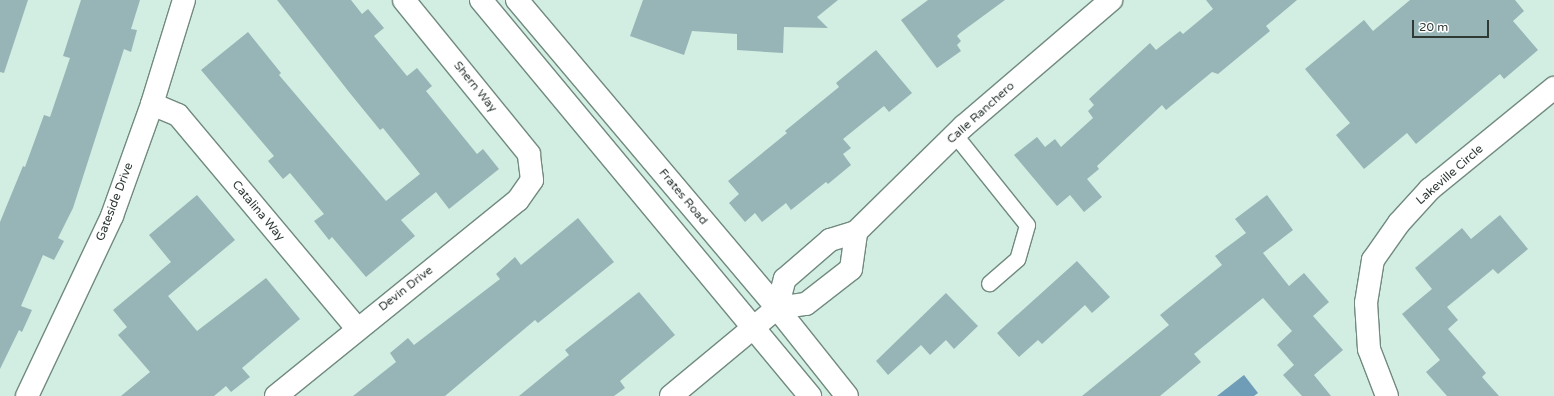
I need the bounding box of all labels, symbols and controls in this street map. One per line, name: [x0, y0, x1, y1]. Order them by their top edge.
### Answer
scale bar: [1414, 12, 1491, 38]
text: 20 m: [1419, 20, 1448, 34]
street label: Shern Way: [450, 59, 500, 115]
street label: Calle Ranchero: [944, 79, 1018, 147]
street label: Lakeville Circle: [1414, 142, 1486, 208]
street label: Gateside Drive: [93, 161, 137, 243]
street label: Frates Road: [655, 166, 711, 228]
street label: Catalina Way: [229, 178, 287, 244]
street label: Devin Drive: [376, 263, 436, 315]

